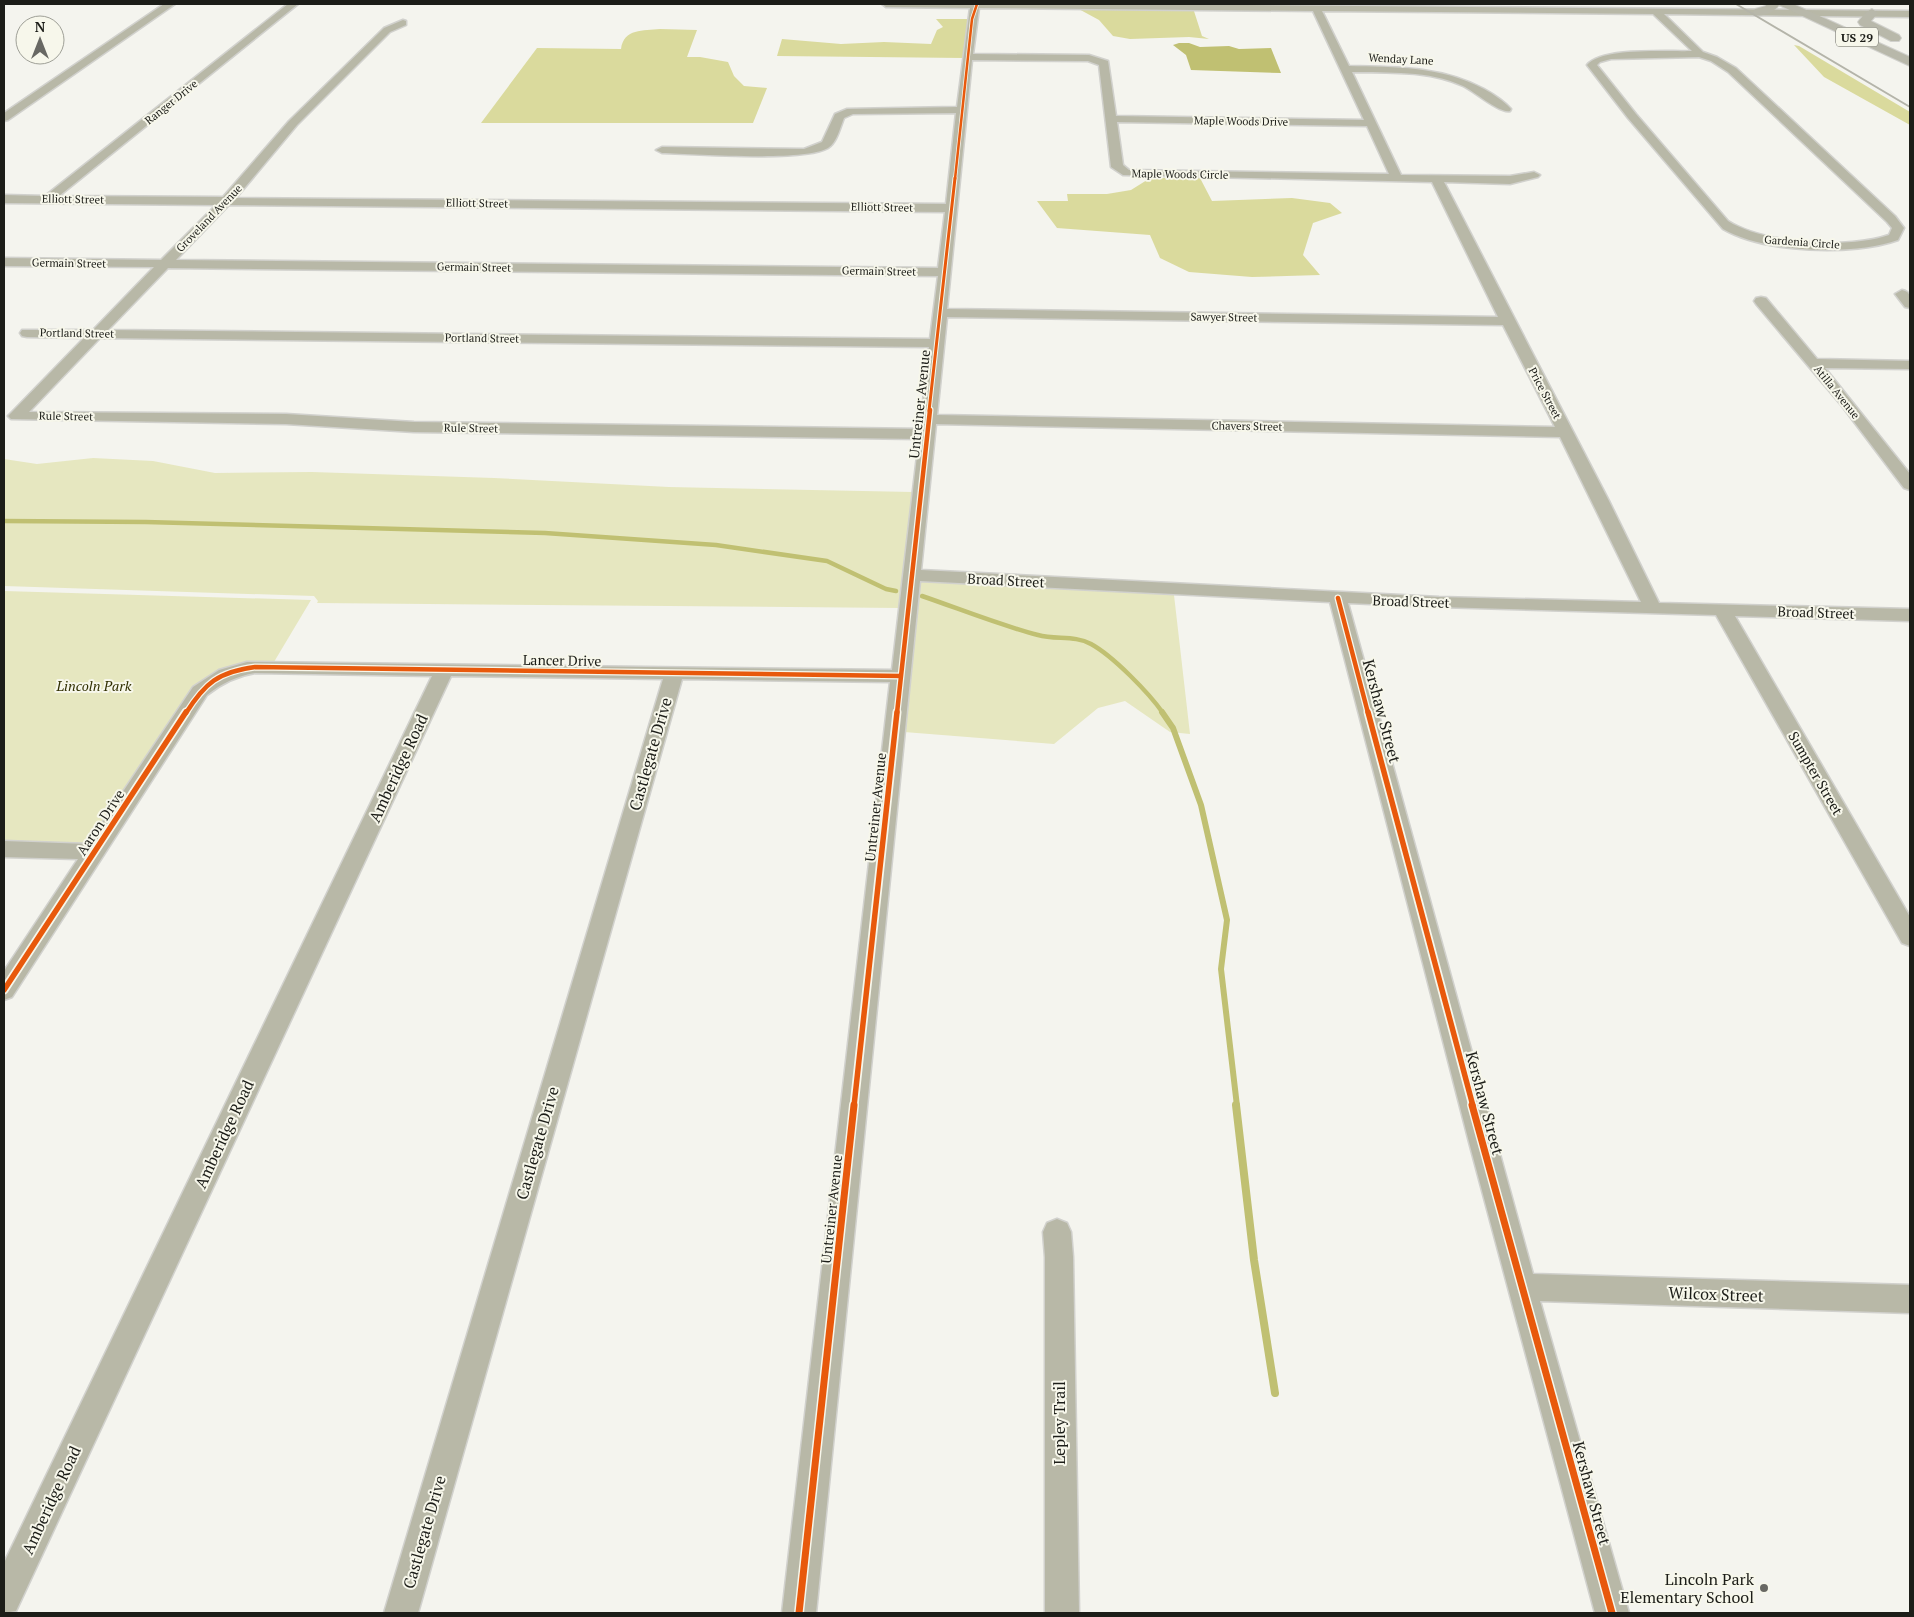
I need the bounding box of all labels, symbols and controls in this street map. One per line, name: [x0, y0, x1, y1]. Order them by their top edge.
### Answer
north arrow: [15, 15, 65, 65]
text: N: [35, 17, 46, 36]
road number: US 29: [1836, 28, 1878, 46]
street label: Wenday Lane: [1368, 50, 1434, 68]
street label: Ranger Drive: [142, 76, 200, 127]
street label: Maple Woods Drive: [1194, 113, 1289, 129]
street label: Maple Woods Circle: [1132, 166, 1229, 182]
street label: Groveland Avenue: [173, 181, 245, 255]
street label: Elliott Street: [42, 191, 104, 207]
street label: Elliott Street: [446, 195, 508, 211]
street label: Elliott Street: [851, 199, 913, 215]
street label: Gardenia Circle: [1764, 232, 1841, 252]
street label: Germain Street: [32, 255, 106, 271]
street label: Germain Street: [437, 259, 511, 275]
street label: Germain Street: [842, 263, 916, 279]
street label: Sawyer Street: [1190, 309, 1258, 325]
street label: Portland Street: [40, 325, 114, 341]
street label: Portland Street: [445, 330, 519, 346]
street label: Untreiner Avenue: [904, 349, 934, 459]
street label: Atilla Avenue: [1811, 362, 1863, 422]
street label: Price Street: [1526, 365, 1564, 421]
street label: Rule Street: [39, 409, 93, 423]
street label: Chavers Street: [1211, 418, 1283, 434]
street label: Rule Street: [444, 421, 498, 435]
street label: Broad Street: [967, 568, 1046, 592]
street label: Broad Street: [1372, 590, 1451, 612]
street label: Broad Street: [1777, 601, 1856, 623]
street label: Lancer Drive: [523, 650, 601, 670]
street label: Kershaw Street: [1358, 657, 1406, 765]
park label: Lincoln Park: [56, 676, 132, 695]
street label: Castlegate Drive: [623, 695, 677, 813]
street label: Amberidge Road: [363, 710, 433, 826]
street label: Sumpter Street: [1784, 728, 1848, 819]
street label: Untreiner Avenue: [860, 752, 890, 862]
street label: Aaron Drive: [72, 785, 128, 859]
street label: Kershaw Street: [1461, 1049, 1509, 1157]
street label: Amberidge Road: [189, 1076, 259, 1192]
street label: Castlegate Drive: [510, 1084, 564, 1202]
street label: Untreiner Avenue: [816, 1154, 846, 1264]
street label: Wilcox Street: [1668, 1281, 1764, 1307]
street label: Lepley Trail: [1048, 1381, 1070, 1465]
street label: Kershaw Street: [1568, 1439, 1616, 1547]
street label: Amberidge Road: [16, 1442, 86, 1558]
street label: Castlegate Drive: [397, 1473, 451, 1591]
place label: Lincoln Park Elementary School: [1620, 1568, 1755, 1608]
marker: Lincoln Park Elementary School: [1758, 1582, 1770, 1594]

